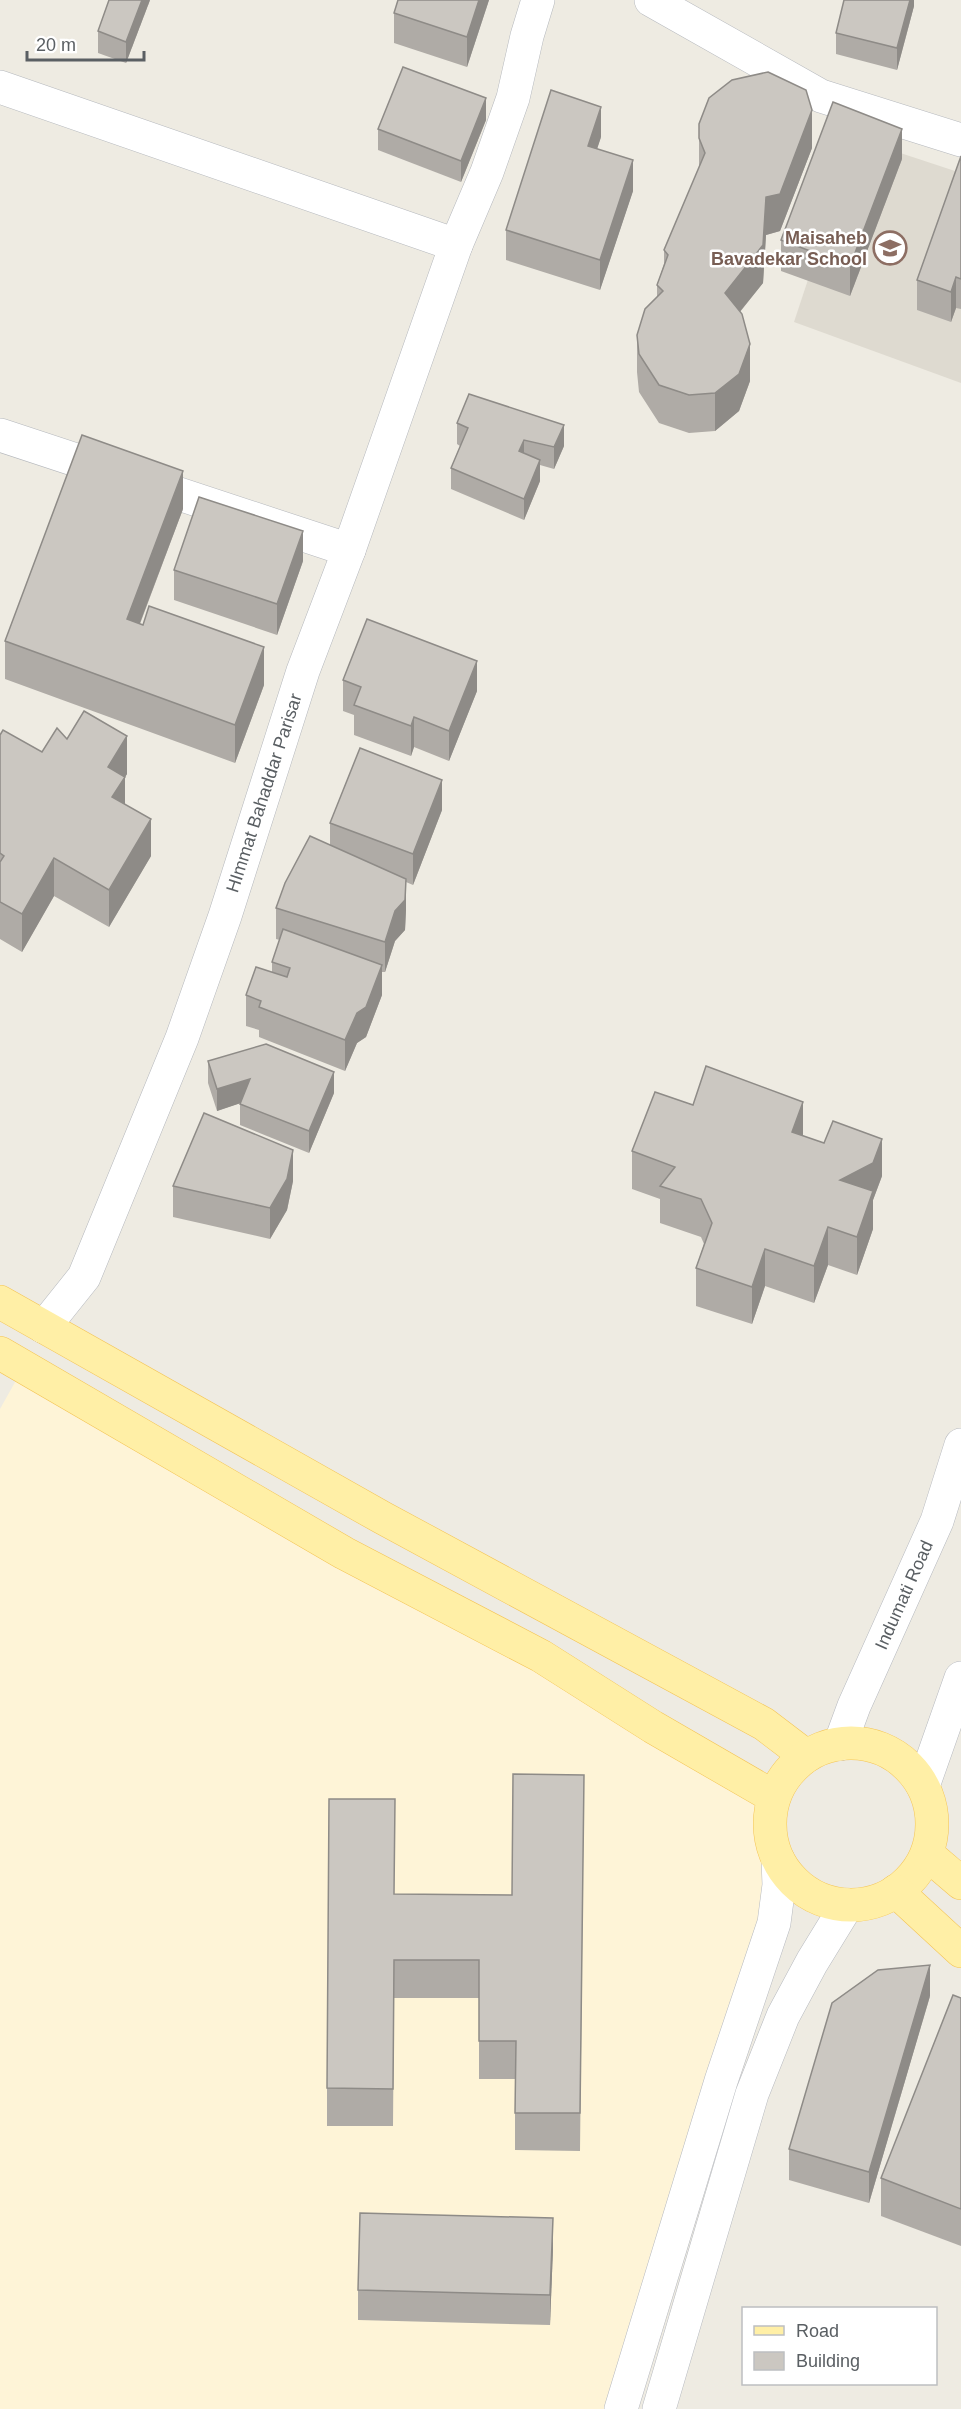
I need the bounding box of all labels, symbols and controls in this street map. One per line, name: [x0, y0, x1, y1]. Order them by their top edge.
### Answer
scale bar: [27, 24, 144, 62]
text: 20 m: [36, 35, 76, 55]
place label: Maisaheb Bavadekar School: [711, 228, 867, 269]
school or university icon: Maisaheb Bavadekar School: [872, 230, 908, 266]
street label: HImmat Bahaddar Parisar: [222, 691, 306, 895]
street label: Indumati Road: [871, 1537, 937, 1653]
legend: [742, 2307, 937, 2385]
text: Road: [796, 2321, 839, 2341]
text: Building: [796, 2351, 860, 2371]

